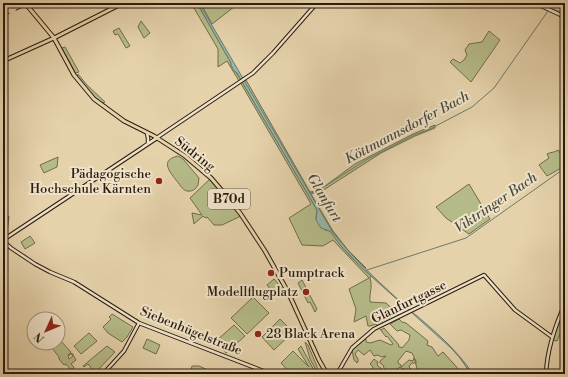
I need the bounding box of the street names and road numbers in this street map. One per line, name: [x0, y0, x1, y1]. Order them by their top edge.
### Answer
street label: Südring: [172, 133, 219, 175]
road number: B70d: [208, 189, 250, 209]
street label: Glanfurtgasse: [369, 277, 450, 327]
street label: Siebenhügelstraße: [138, 303, 245, 359]

